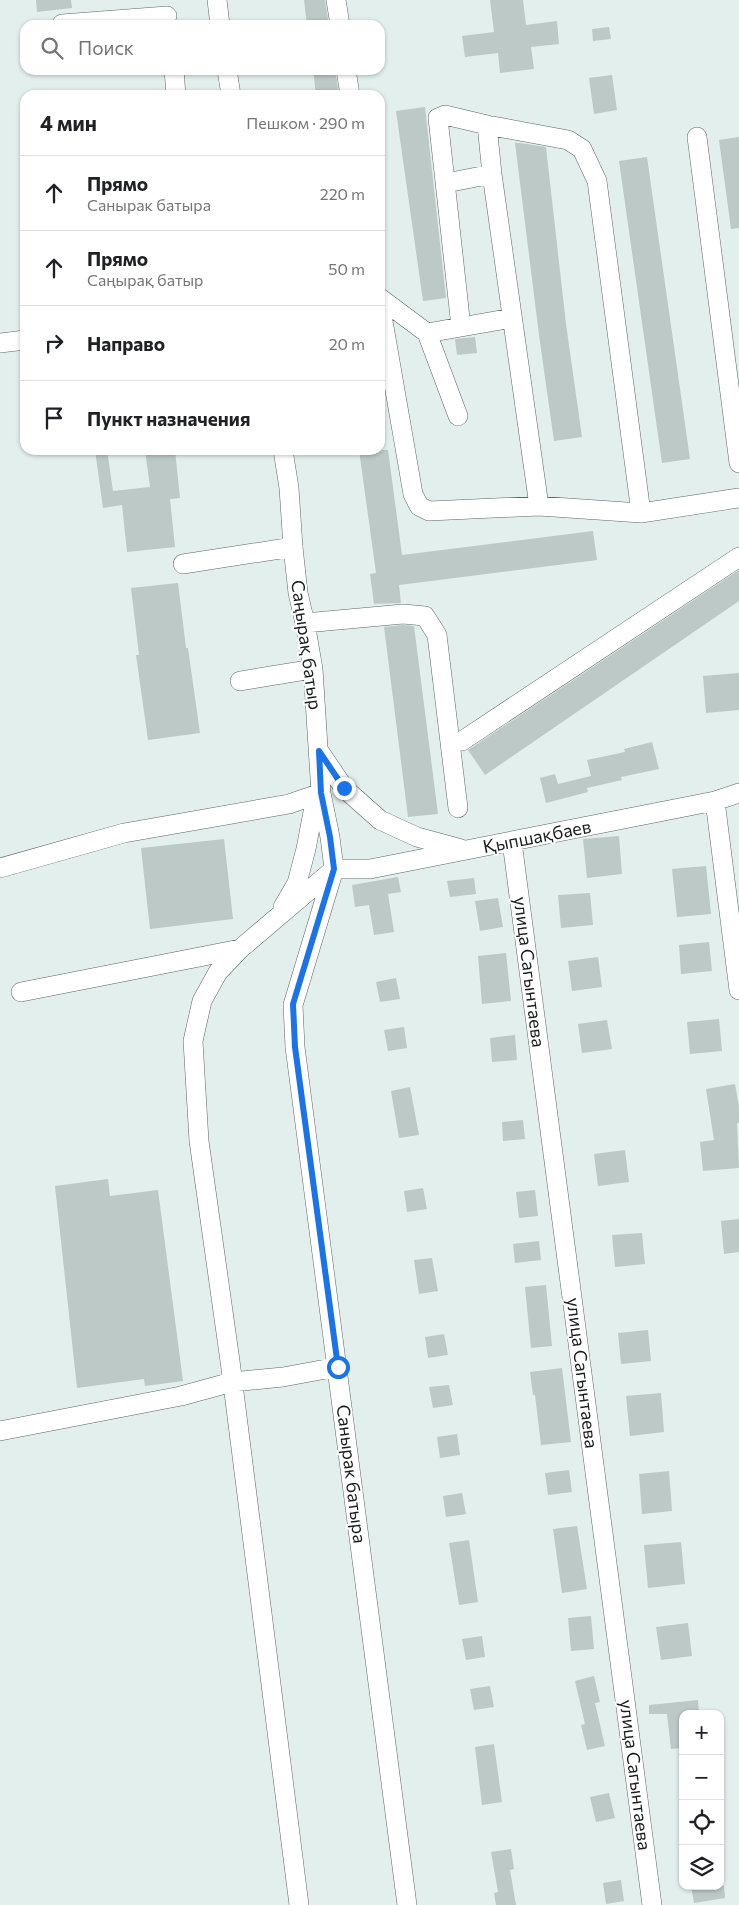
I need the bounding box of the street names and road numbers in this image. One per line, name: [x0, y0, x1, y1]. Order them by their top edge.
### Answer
street label: Саңырақ батыр: [287, 578, 327, 711]
street label: Қыпшақбаев: [481, 815, 593, 857]
street label: улица Сагынтаева: [510, 895, 550, 1049]
street label: улица Сагынтаева: [563, 1296, 603, 1450]
street label: Санырак батыра: [333, 1403, 371, 1544]
street label: улица Сагынтаева: [616, 1698, 656, 1852]

